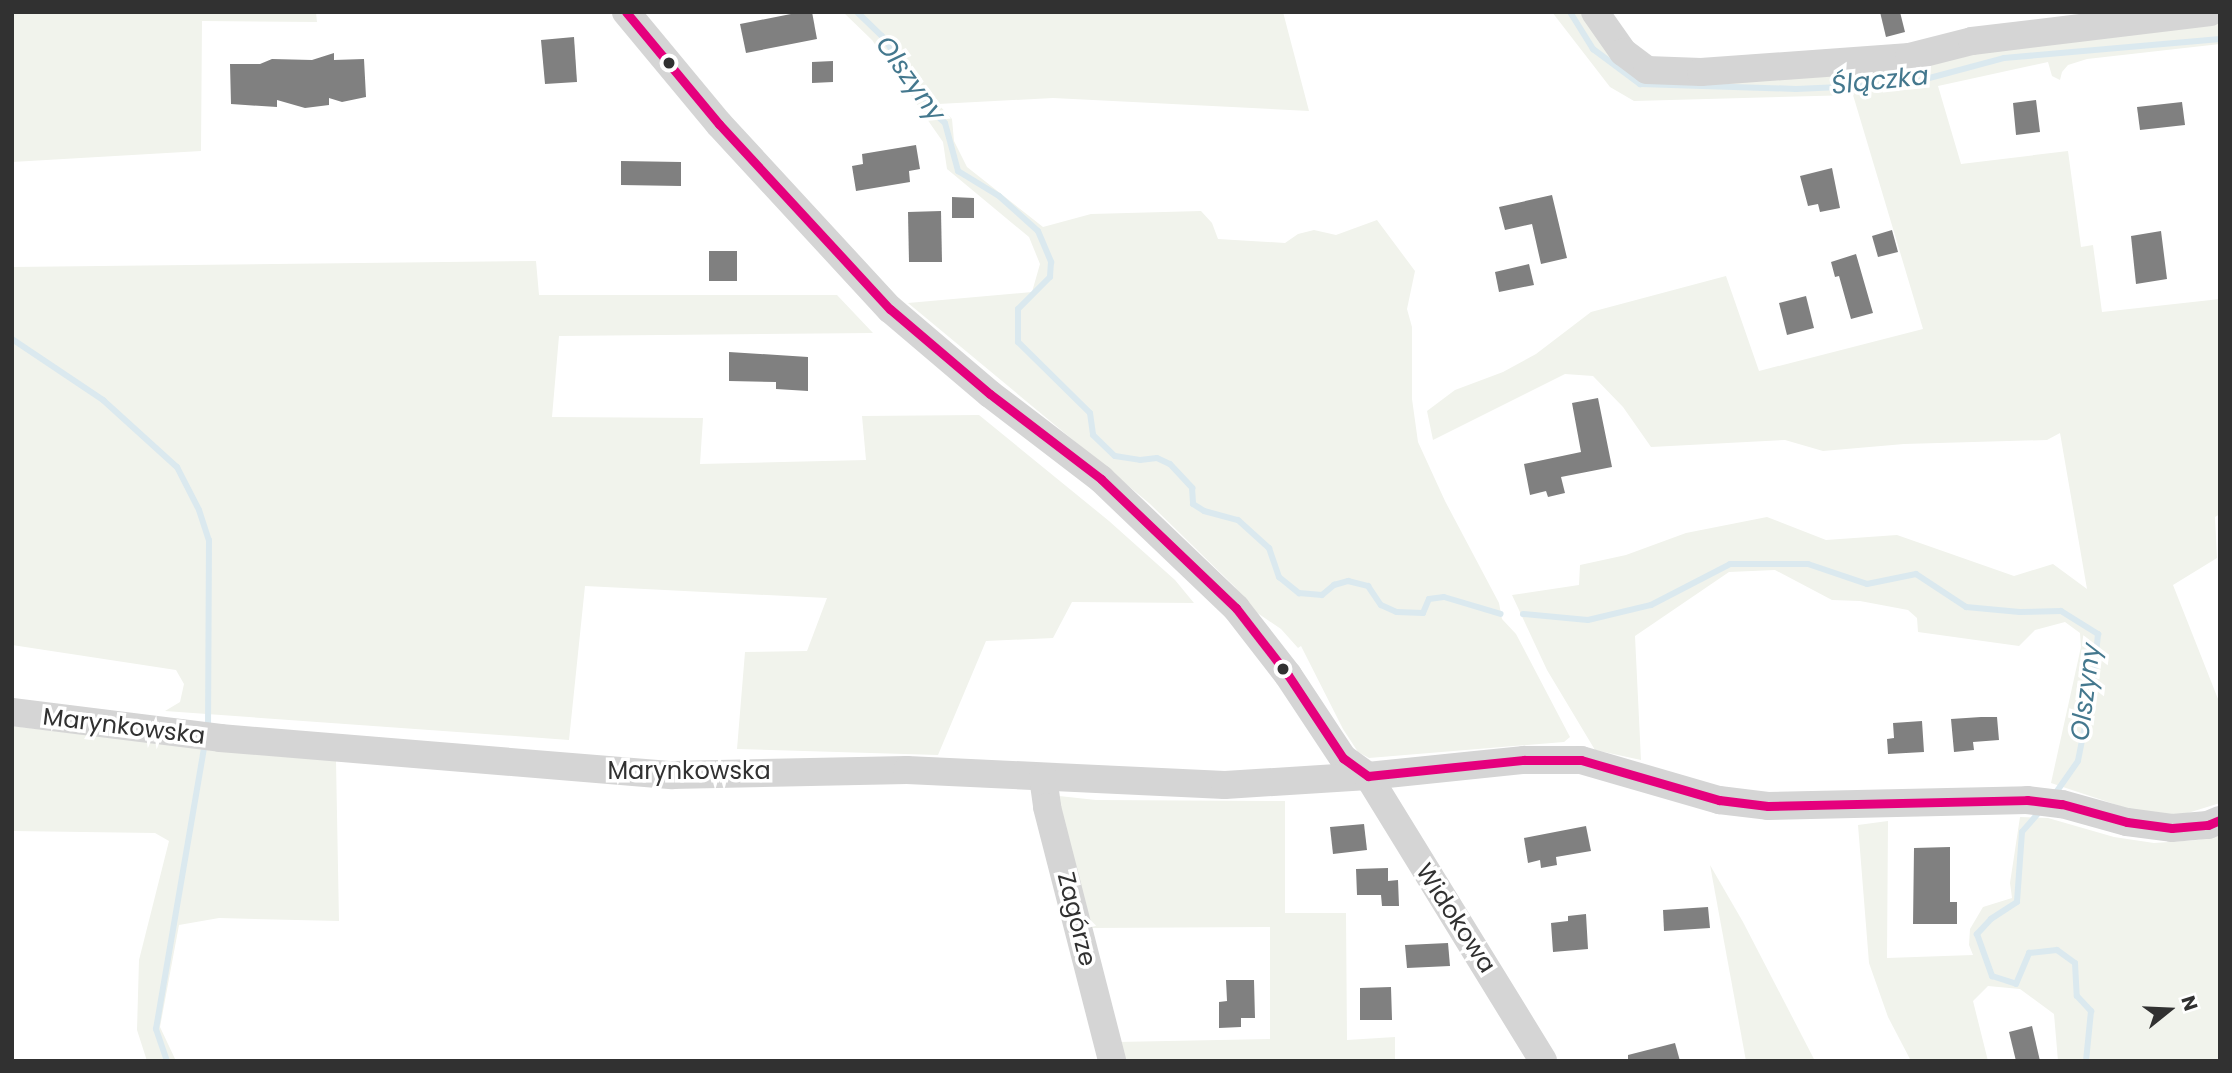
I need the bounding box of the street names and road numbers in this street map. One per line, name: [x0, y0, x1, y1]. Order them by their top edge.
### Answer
street label: Marynkowska: [41, 702, 207, 750]
street label: Marynkowska: [607, 757, 771, 785]
street label: Widokowa: [1410, 858, 1502, 978]
street label: Zagórze: [1051, 869, 1103, 969]

